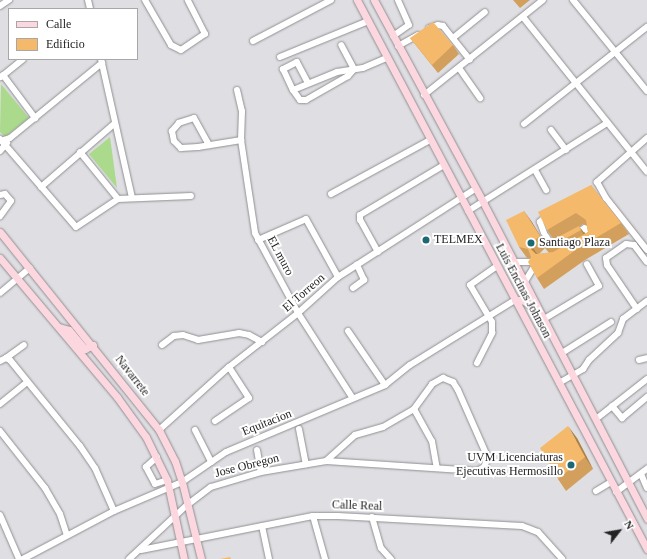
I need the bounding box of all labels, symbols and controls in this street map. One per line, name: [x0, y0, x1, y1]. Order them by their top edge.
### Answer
legend: [8, 8, 138, 60]
text: Calle: [46, 17, 71, 31]
text: Edificio: [46, 37, 85, 51]
place label: TELMEX: [434, 233, 483, 247]
street label: EL muro: [264, 234, 296, 278]
marker: TELMEX: [421, 235, 431, 245]
place label: Santiago Plaza: [539, 236, 610, 250]
marker: Santiago Plaza: [526, 238, 536, 248]
street label: Luis Encinas Johnson: [492, 241, 554, 341]
street label: El Torreon: [280, 271, 328, 315]
street label: Navarrete: [112, 353, 152, 399]
street label: Equitacion: [240, 407, 294, 439]
street label: Jose Obregon: [213, 451, 281, 481]
place label: UVM Licenciaturas Ejecutivas Hermosillo: [456, 451, 563, 479]
marker: UVM Licenciaturas Ejecutivas Hermosillo: [566, 460, 576, 470]
street label: Calle Real: [332, 498, 382, 514]
north arrow: [599, 511, 639, 551]
text: N: [622, 518, 636, 531]

